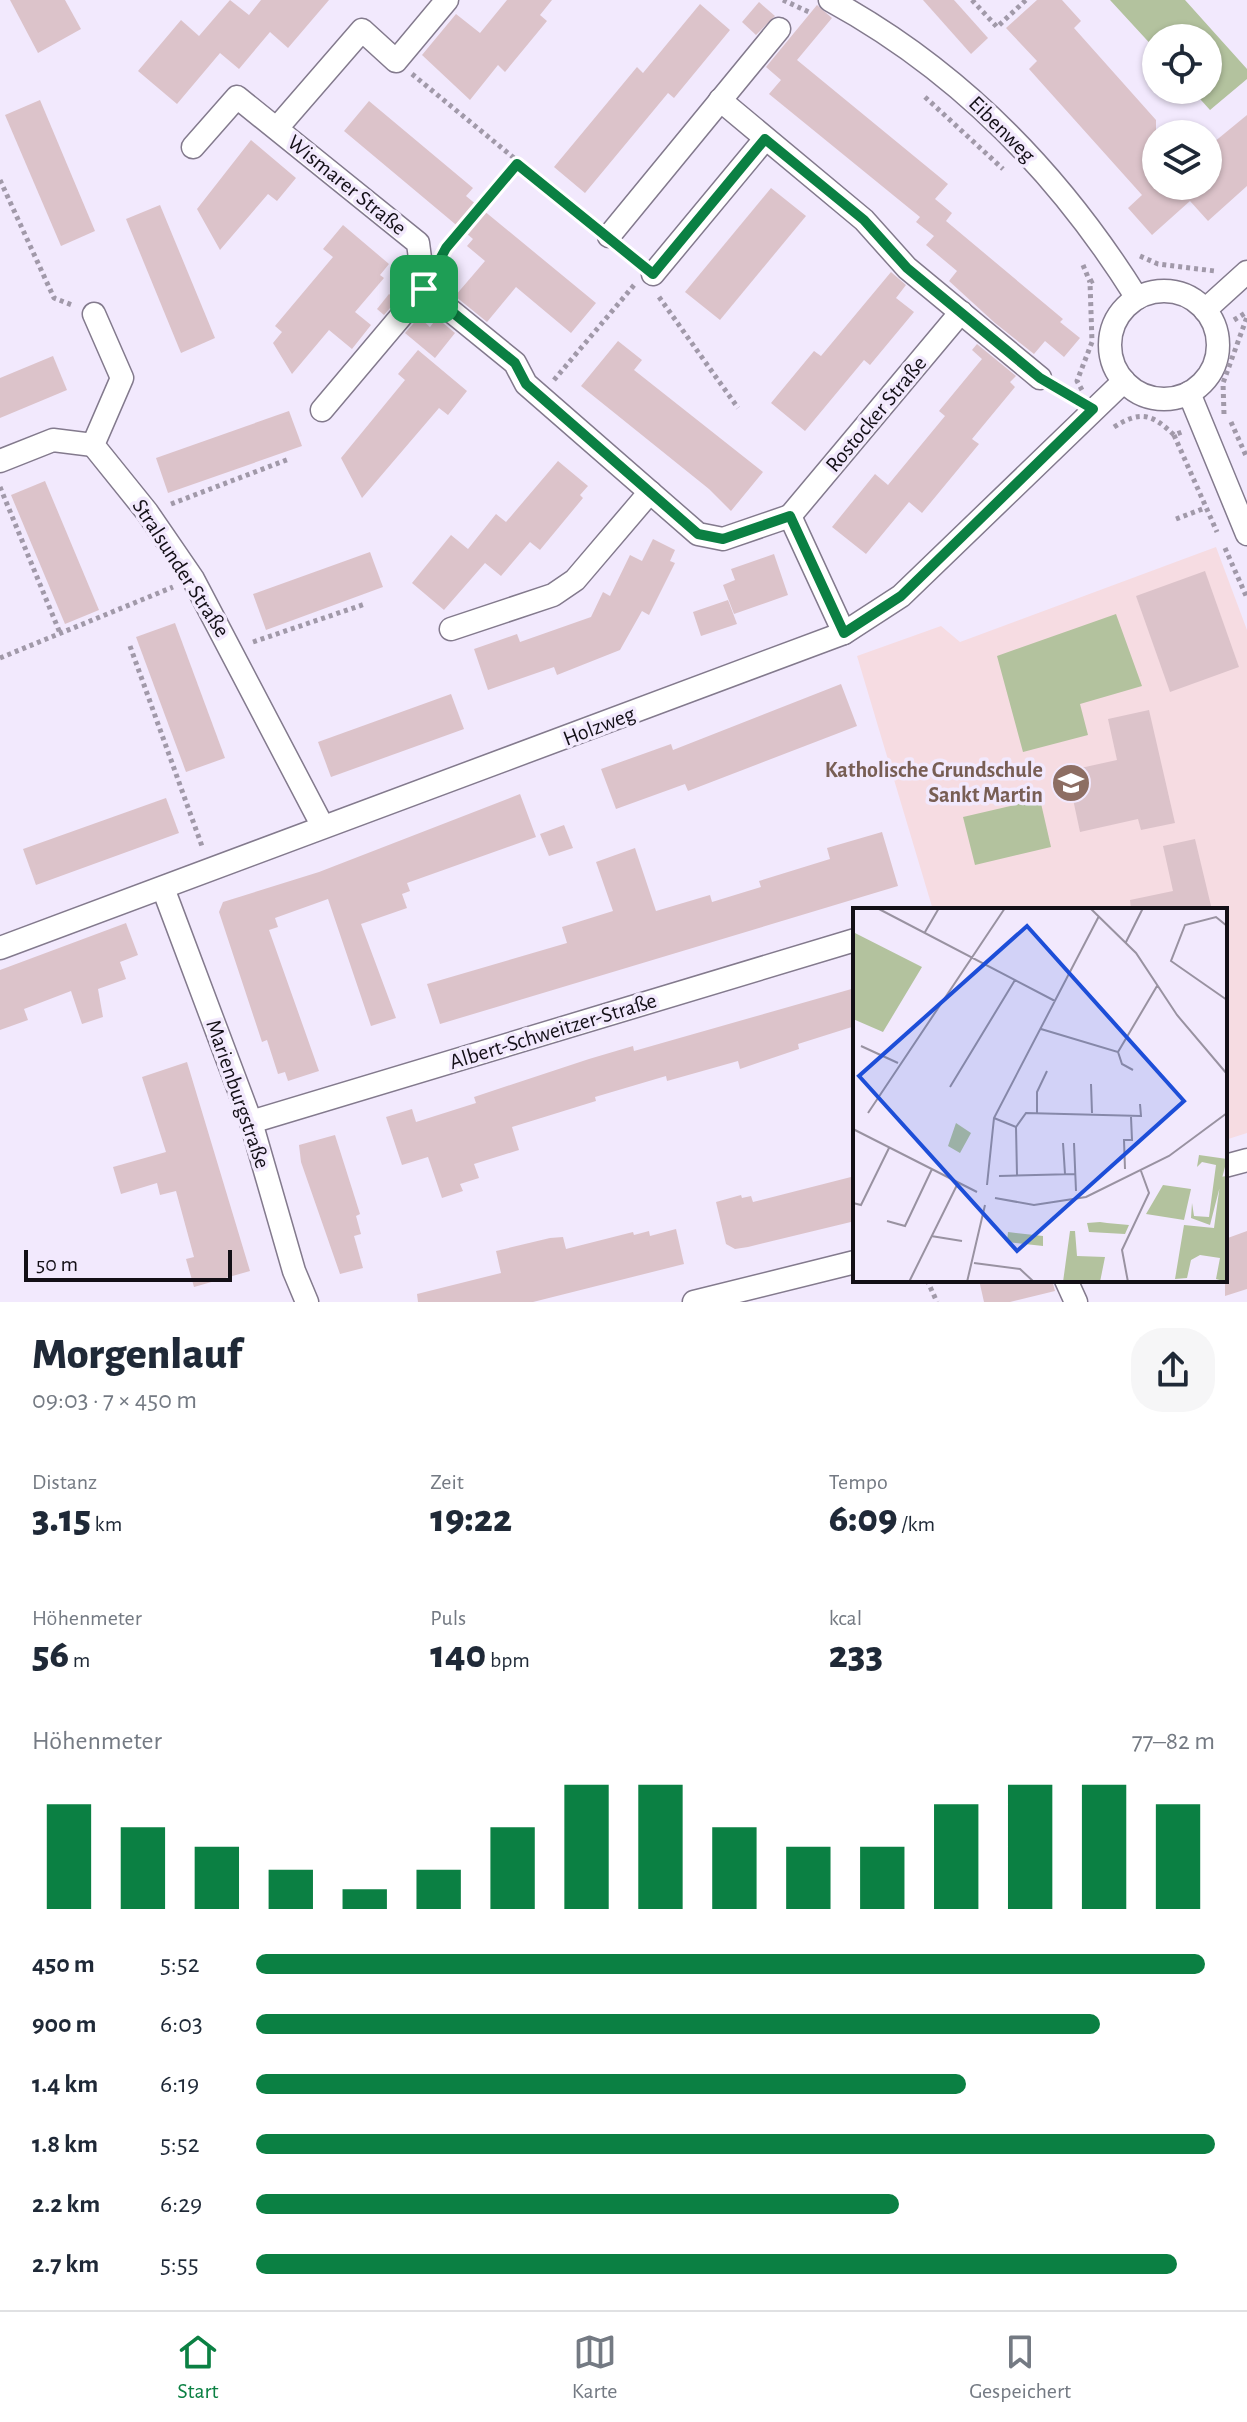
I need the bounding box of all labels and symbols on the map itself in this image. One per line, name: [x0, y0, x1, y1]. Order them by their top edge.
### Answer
street label: Eibenweg: [965, 92, 1039, 166]
street label: Wismarer Straße: [284, 131, 410, 239]
pin: [390, 255, 458, 323]
street label: Rostocker Straße: [821, 352, 931, 476]
street label: Stralsunder Straße: [128, 495, 234, 641]
street label: Holzweg: [560, 702, 638, 750]
place label: Katholische Grundschule Sankt Martin: [825, 759, 1043, 806]
school or university icon: Katholische Grundschule Sankt Martin: [1050, 762, 1092, 804]
inset map: [853, 908, 1227, 1282]
street label: Albert-Schweitzer-Straße: [447, 989, 659, 1073]
street label: Marienburgstraße: [202, 1017, 274, 1171]
scale bar: [24, 1246, 232, 1282]

